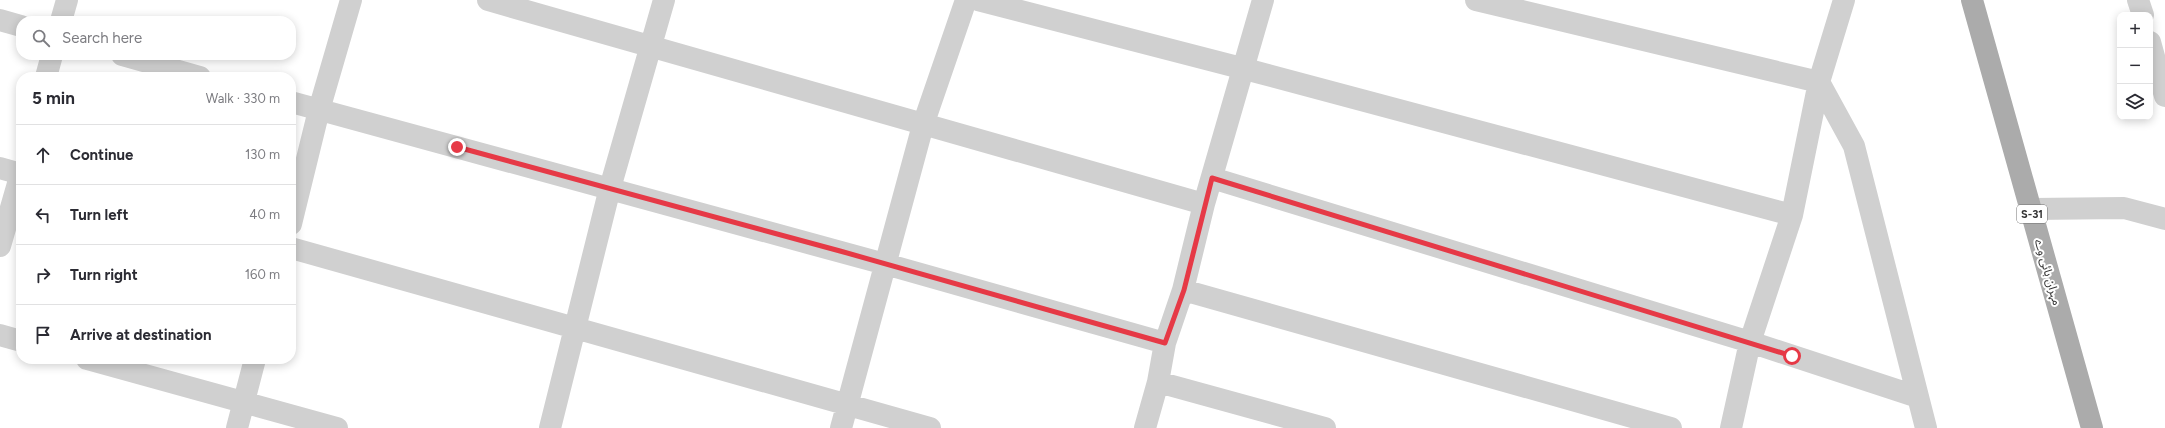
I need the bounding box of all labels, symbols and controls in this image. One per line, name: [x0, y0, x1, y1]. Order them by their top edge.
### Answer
map controls: [2117, 12, 2153, 120]
button: +: [2117, 12, 2153, 48]
search box: [16, 16, 296, 60]
icon: search: [30, 27, 52, 49]
text: Search here: [62, 29, 142, 47]
button: −: [2117, 48, 2153, 84]
button: layers: [2117, 84, 2153, 120]
text: 5 min: [32, 88, 75, 108]
text: Walk · 330 m: [206, 91, 280, 106]
route end: [448, 138, 466, 156]
icon: ahead: [32, 144, 54, 166]
text: Continue: [70, 146, 133, 164]
text: 130 m: [245, 147, 280, 162]
icon: left: [32, 204, 54, 226]
road number: S-31: [2017, 205, 2047, 223]
text: Turn left: [70, 206, 128, 224]
text: 40 m: [249, 207, 280, 222]
street label: مہران ہائی وے: [2031, 237, 2064, 307]
icon: right: [32, 264, 54, 286]
text: Turn right: [70, 266, 138, 284]
text: 160 m: [245, 267, 280, 282]
icon: arrive: [32, 324, 54, 346]
text: Arrive at destination: [70, 326, 211, 344]
route start: [1783, 347, 1801, 365]

